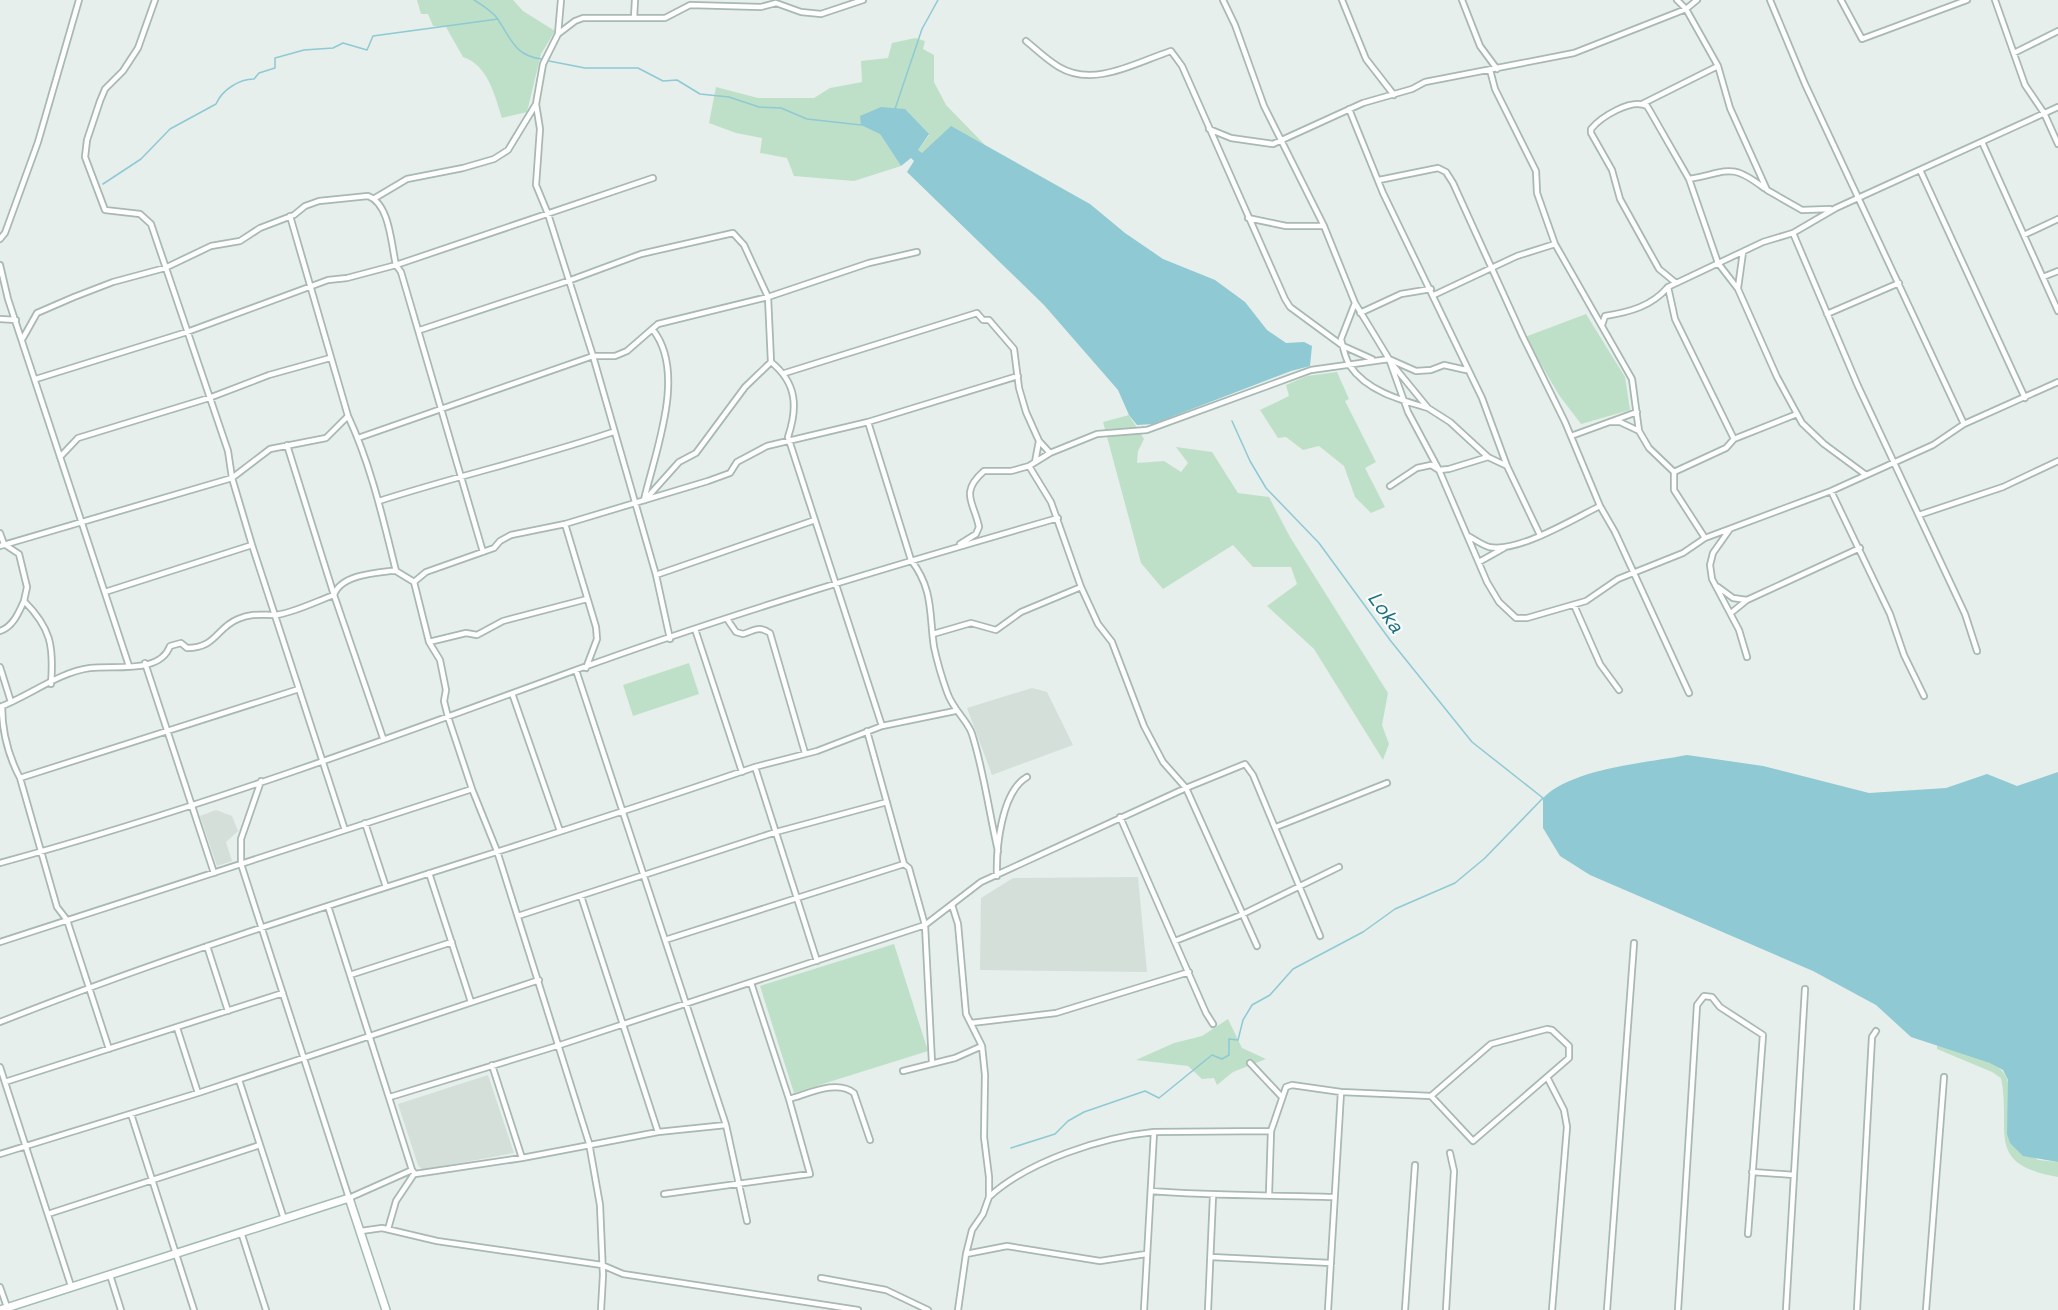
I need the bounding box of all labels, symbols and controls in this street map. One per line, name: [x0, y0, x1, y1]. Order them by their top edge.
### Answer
water label: Loka: [1362, 586, 1410, 638]

